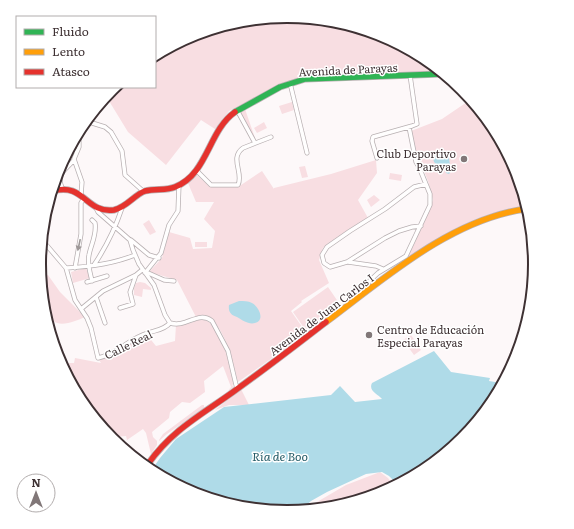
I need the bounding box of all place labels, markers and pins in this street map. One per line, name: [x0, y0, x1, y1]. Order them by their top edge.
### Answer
place label: Club Deportivo Parayas: [376, 145, 456, 174]
marker: Club Deportivo Parayas: [459, 154, 469, 164]
place label: Centro de Educación Especial Parayas: [377, 321, 484, 350]
marker: Centro de Educación Especial Parayas: [364, 330, 374, 340]

